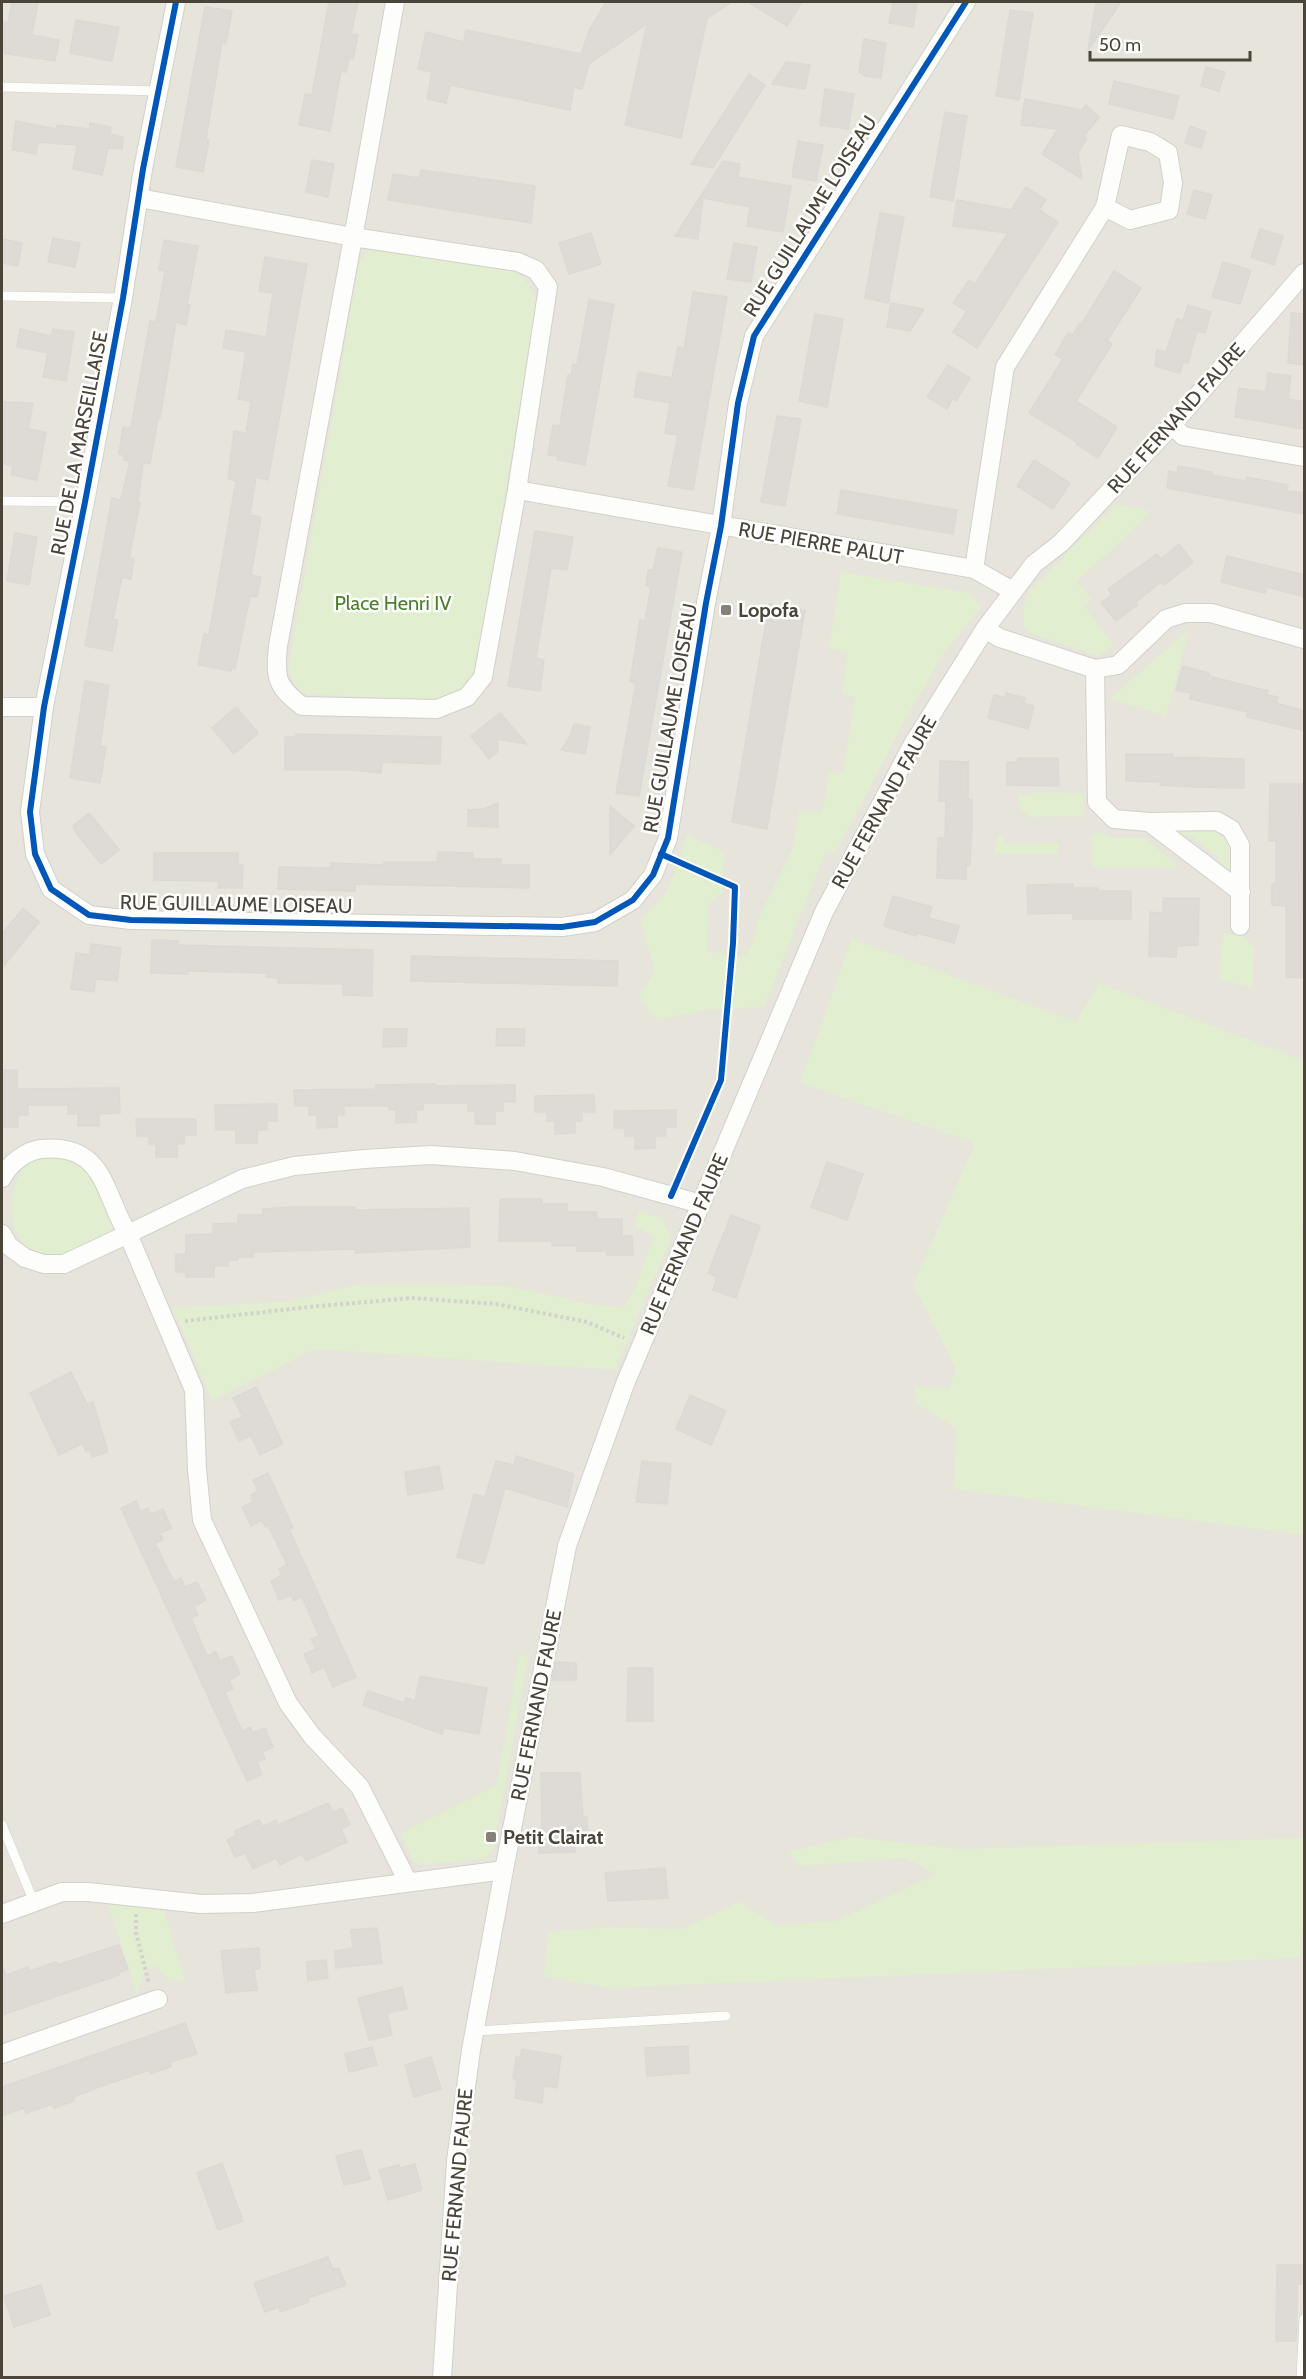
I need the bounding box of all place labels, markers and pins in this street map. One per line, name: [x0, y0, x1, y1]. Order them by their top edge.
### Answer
place label: Lopofa: [738, 598, 799, 622]
marker: Lopofa: [719, 603, 733, 617]
place label: Petit Clairat: [503, 1825, 604, 1849]
marker: Petit Clairat: [484, 1830, 498, 1844]

